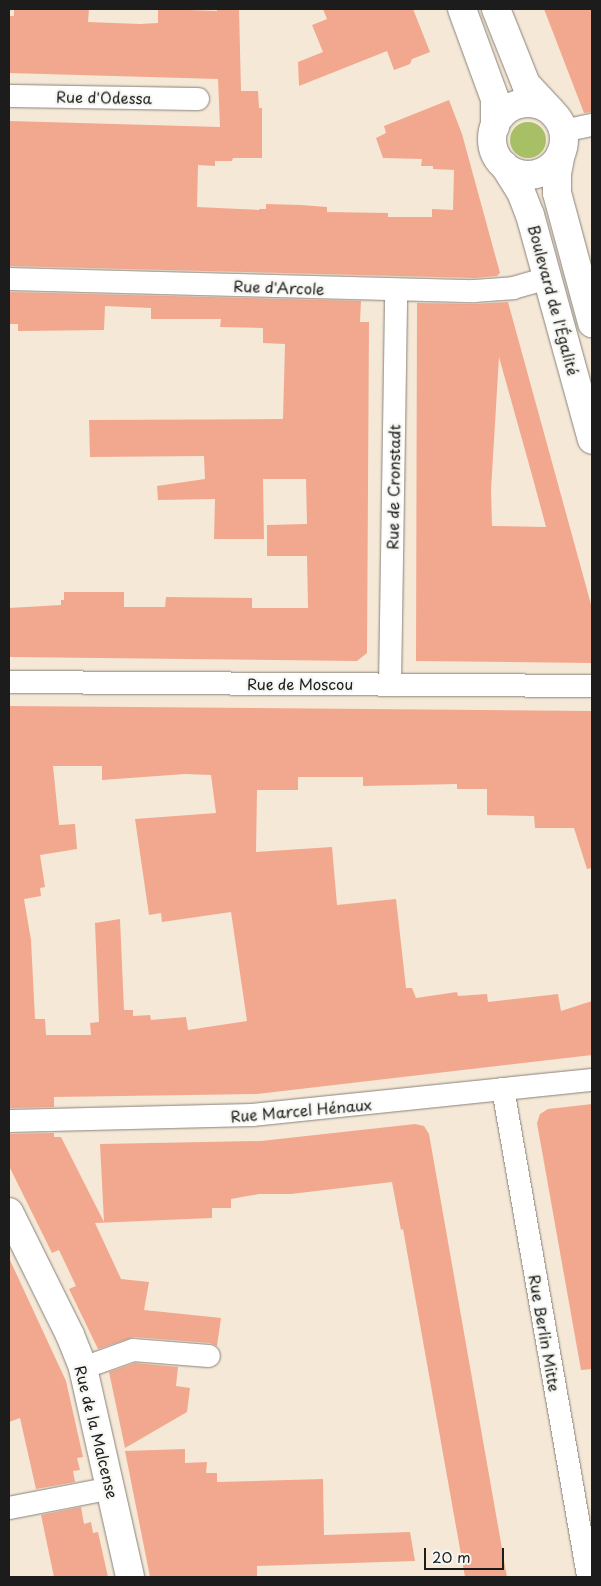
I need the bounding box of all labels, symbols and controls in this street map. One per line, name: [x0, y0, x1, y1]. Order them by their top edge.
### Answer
street label: Rue d'Odessa: [55, 87, 153, 107]
street label: Boulevard de l'Égalité: [525, 223, 583, 377]
street label: Rue d'Arcole: [233, 276, 325, 298]
street label: Rue de Cronstadt: [383, 423, 403, 551]
street label: Rue de Moscou: [246, 675, 354, 693]
street label: Rue Marcel Hénaux: [230, 1095, 372, 1125]
street label: Rue Berlin Mitte: [526, 1273, 564, 1393]
street label: Rue de la Malcense: [71, 1362, 123, 1502]
scale bar: [426, 1538, 506, 1570]
text: 20 m: [432, 1545, 471, 1568]

